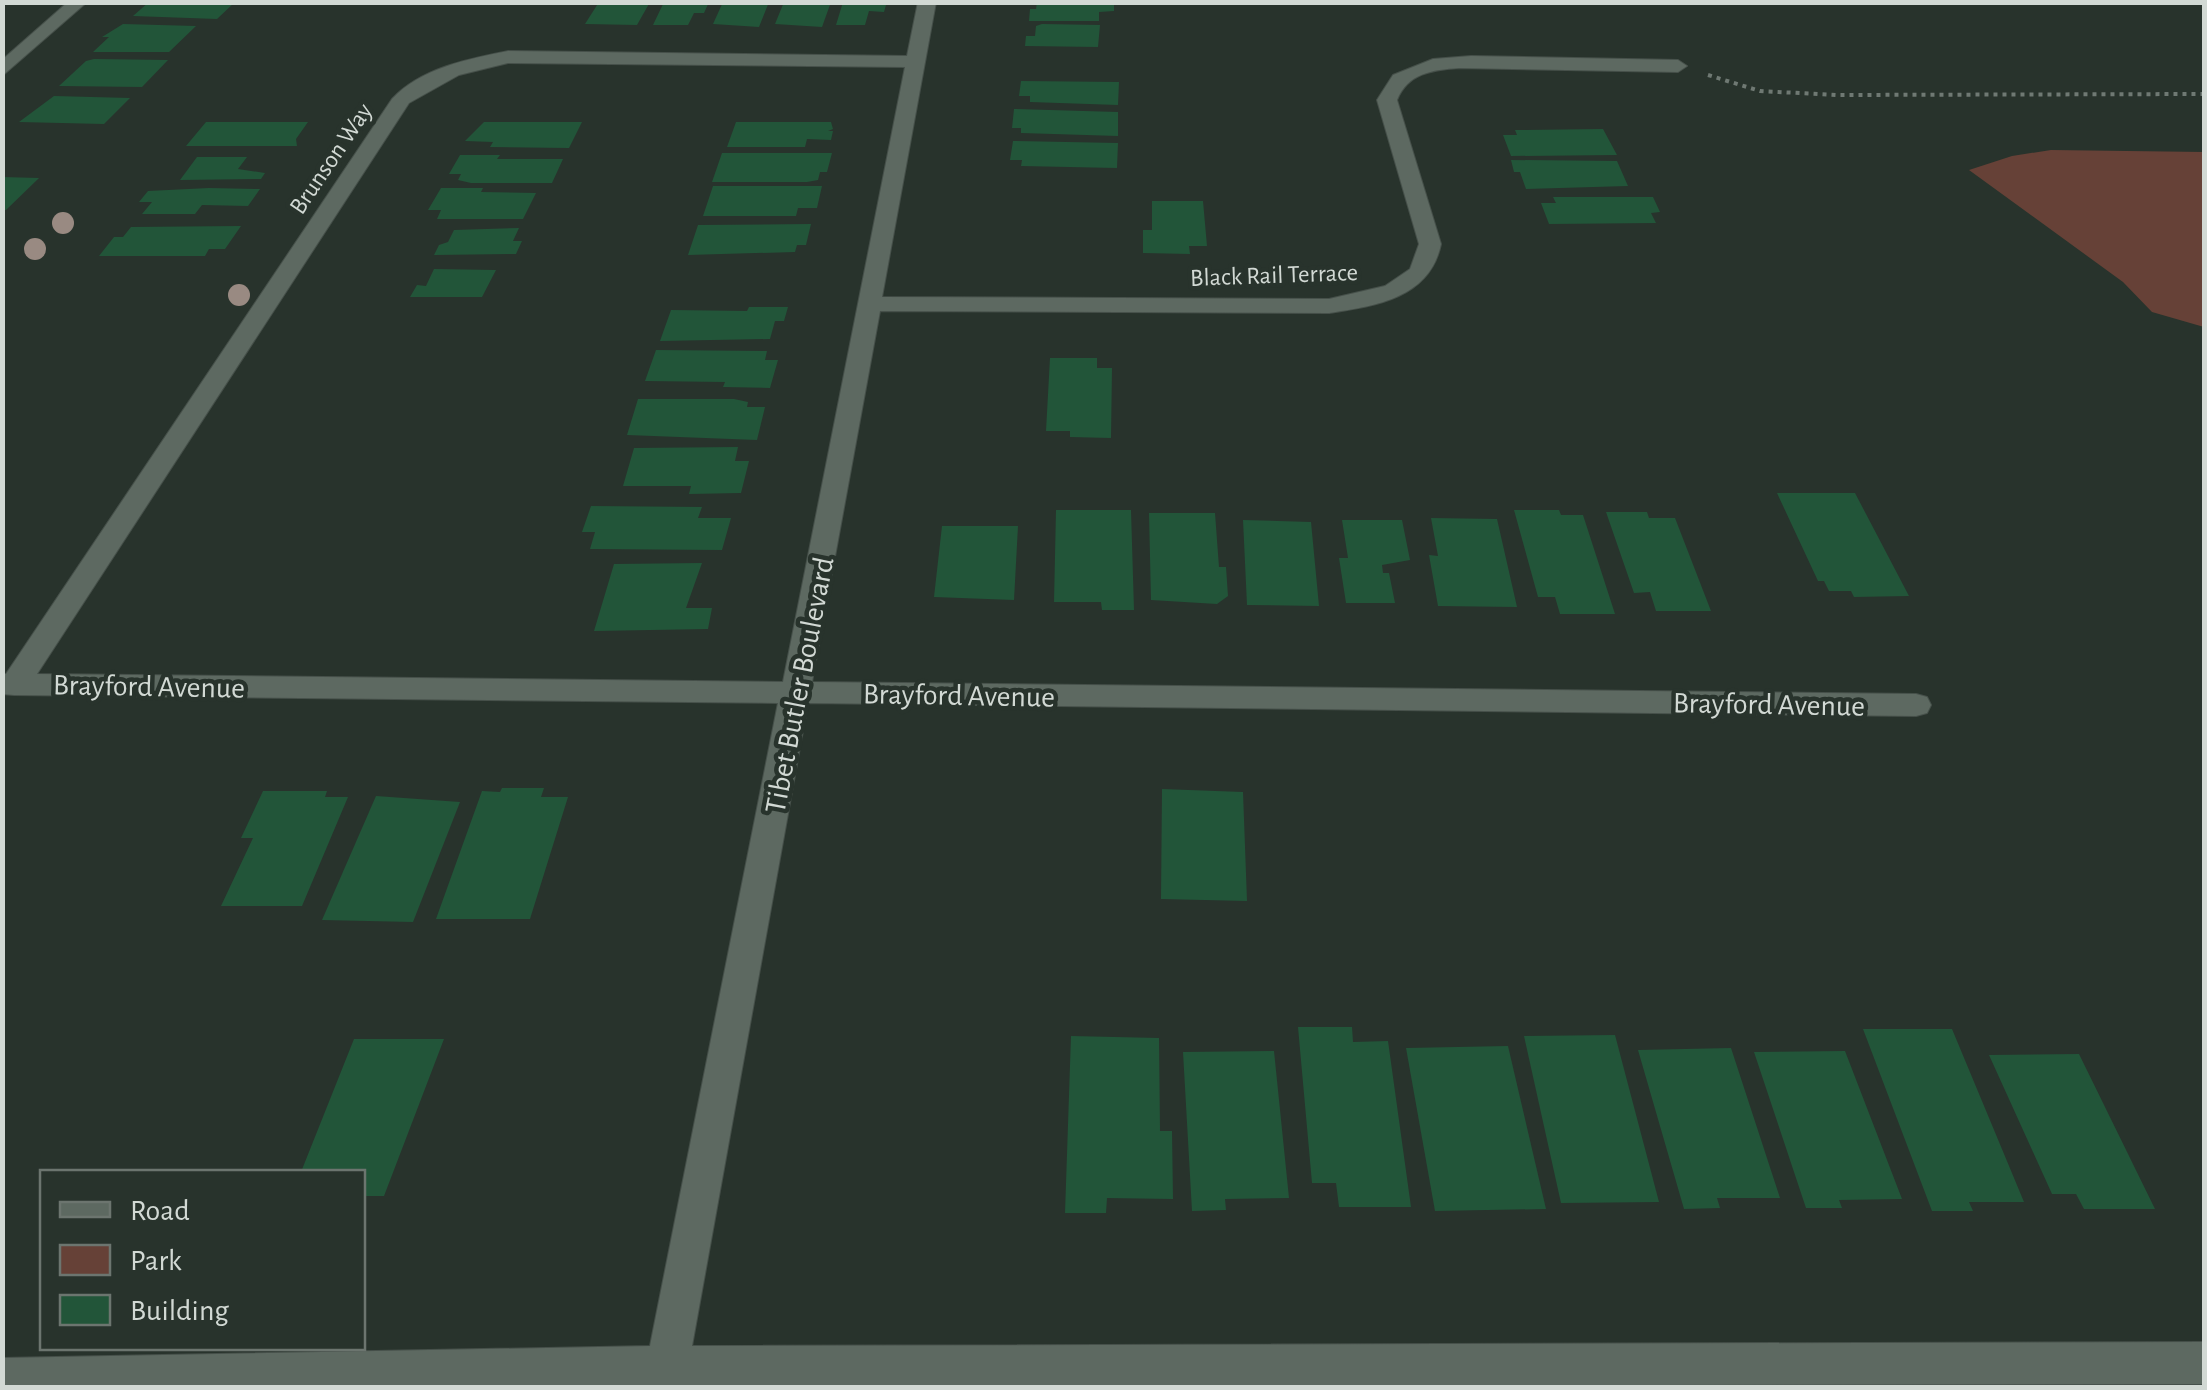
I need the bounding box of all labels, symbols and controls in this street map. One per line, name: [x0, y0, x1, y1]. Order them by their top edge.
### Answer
street label: Brunson Way: [285, 99, 378, 219]
street label: Black Rail Terrace: [1190, 260, 1359, 291]
street label: Tibet Butler Boulevard: [760, 554, 840, 816]
street label: Brayford Avenue: [53, 670, 245, 704]
street label: Brayford Avenue: [863, 679, 1055, 713]
street label: Brayford Avenue: [1673, 688, 1865, 722]
legend: [40, 1170, 365, 1350]
text: Road: [130, 1196, 190, 1226]
text: Park: [130, 1246, 182, 1276]
text: Building: [130, 1296, 229, 1326]

